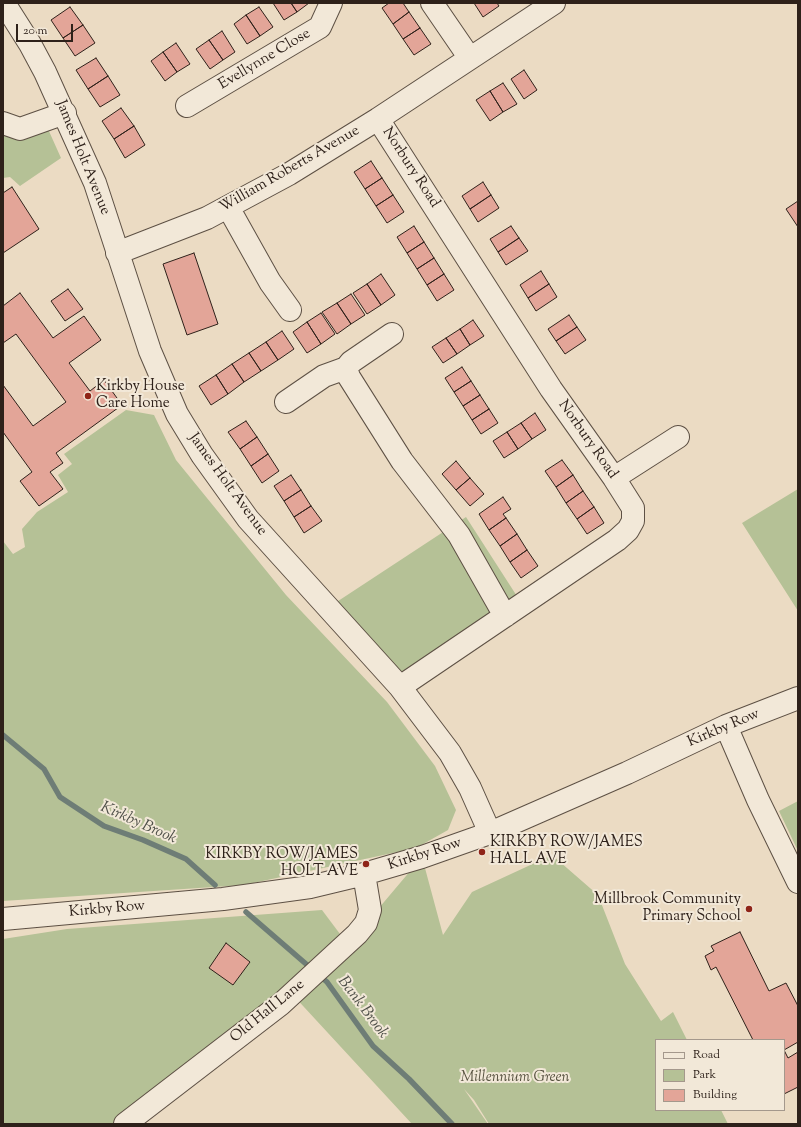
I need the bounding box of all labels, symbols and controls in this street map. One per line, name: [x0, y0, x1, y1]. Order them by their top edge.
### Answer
scale bar: [18, 16, 75, 42]
text: 20 m: [23, 22, 47, 40]
street label: Evellynne Close: [216, 25, 314, 95]
street label: James Holt Avenue: [51, 98, 113, 218]
street label: William Roberts Avenue: [217, 123, 363, 217]
street label: Norbury Road: [377, 124, 443, 212]
place label: Kirkby House Care Home: [96, 378, 185, 413]
marker: Kirkby House Care Home: [83, 391, 93, 401]
street label: Norbury Road: [553, 397, 621, 483]
street label: James Holt Avenue: [184, 430, 270, 540]
street label: Kirkby Row: [685, 706, 763, 752]
water label: Kirkby Brook: [97, 799, 179, 849]
place label: KIRKBY ROW/JAMES HALL AVE: [490, 834, 643, 869]
street label: Kirkby Row: [386, 835, 464, 875]
place label: KIRKBY ROW/JAMES HOLT AVE: [205, 846, 358, 881]
marker: KIRKBY ROW/JAMES HALL AVE: [477, 847, 487, 857]
marker: KIRKBY ROW/JAMES HOLT AVE: [361, 859, 371, 869]
place label: Millbrook Community Primary School: [594, 891, 741, 926]
street label: Kirkby Row: [68, 898, 146, 922]
marker: Millbrook Community Primary School: [744, 904, 754, 914]
water label: Bank Brook: [332, 973, 392, 1043]
street label: Old Hall Lane: [227, 977, 309, 1047]
legend: [655, 1039, 785, 1111]
text: Road: [693, 1046, 720, 1064]
text: Park: [693, 1066, 716, 1084]
park label: Millennium Green: [461, 1069, 569, 1087]
text: Building: [693, 1086, 737, 1104]

